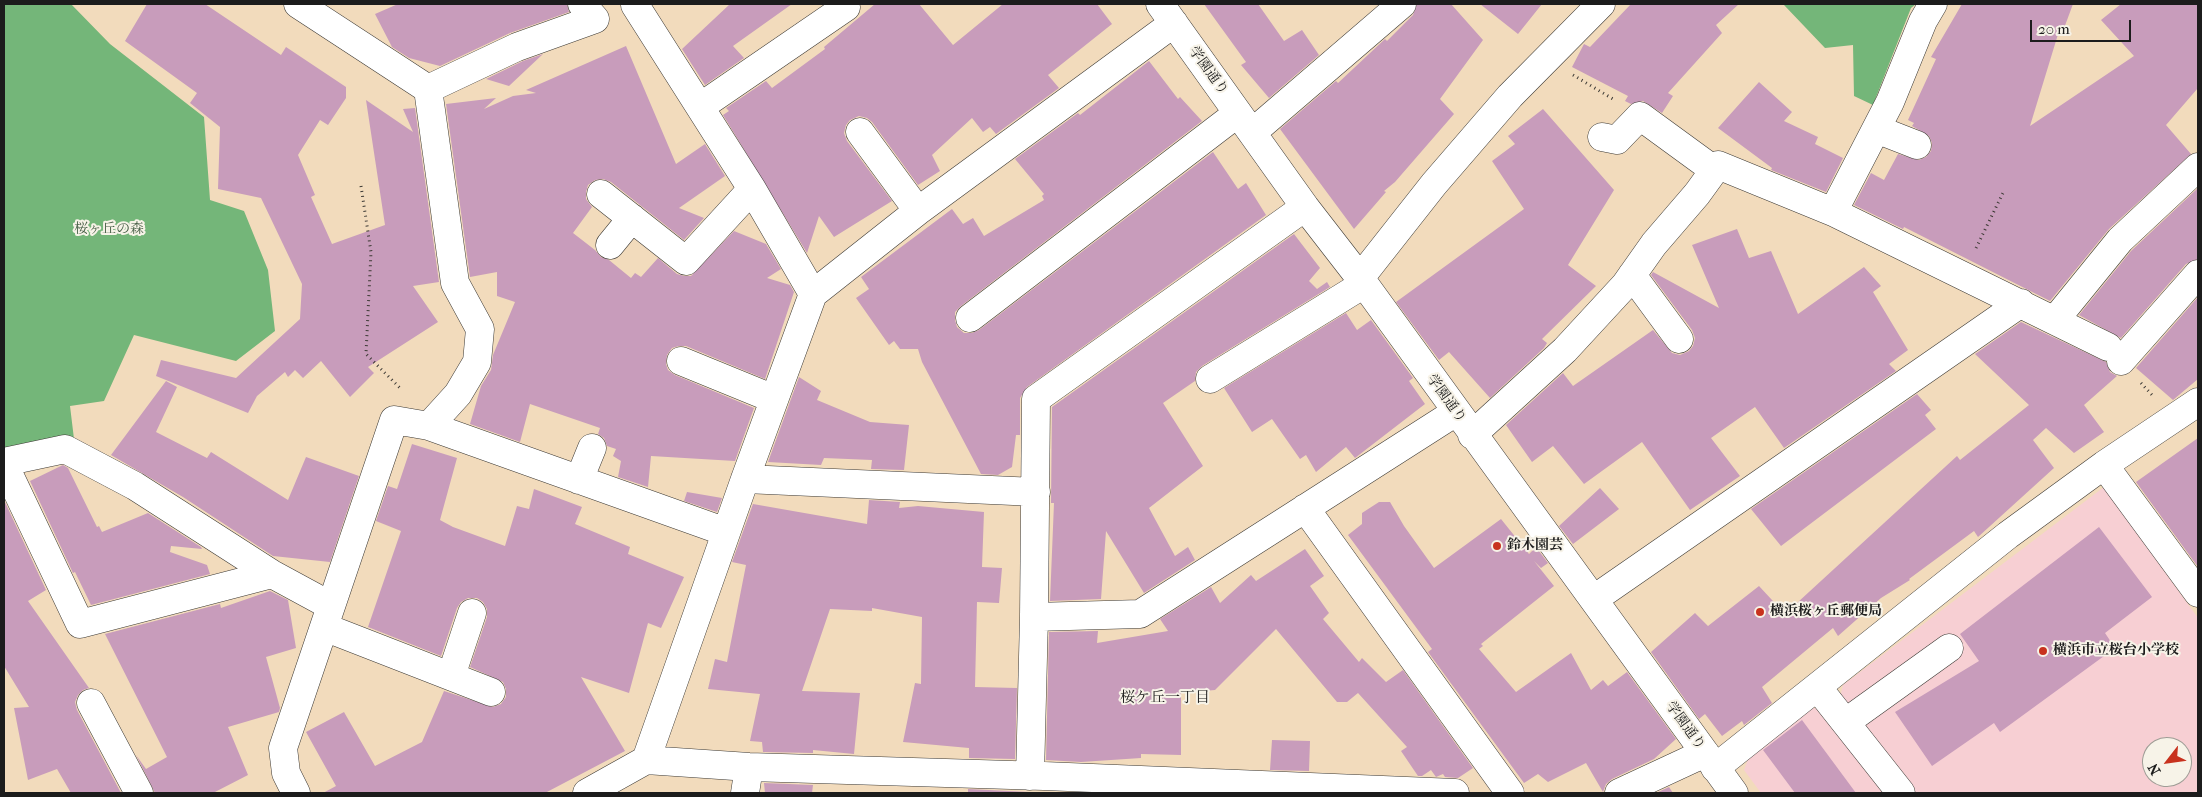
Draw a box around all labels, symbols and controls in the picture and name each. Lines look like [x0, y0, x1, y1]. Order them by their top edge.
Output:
scale bar [2032, 10, 2133, 42]
text: 20 m [2038, 20, 2070, 38]
street label: 学園通り [1185, 43, 1231, 99]
park label: 桜ヶ丘の森 [74, 222, 144, 238]
street label: 学園通り [1423, 371, 1469, 427]
place label: 鈴木園芸 [1507, 538, 1563, 554]
marker: 鈴木園芸 [1491, 540, 1503, 552]
place label: 横浜桜ヶ丘郵便局 [1770, 604, 1882, 620]
marker: 横浜桜ヶ丘郵便局 [1754, 606, 1766, 618]
place label: 横浜市立桜台小学校 [2053, 643, 2179, 659]
marker: 横浜市立桜台小学校 [2037, 645, 2049, 657]
district label: 桜ケ丘一丁目 [1120, 689, 1210, 707]
street label: 学園通り [1662, 698, 1708, 754]
north arrow [2142, 737, 2192, 787]
text: N [2144, 760, 2164, 778]

